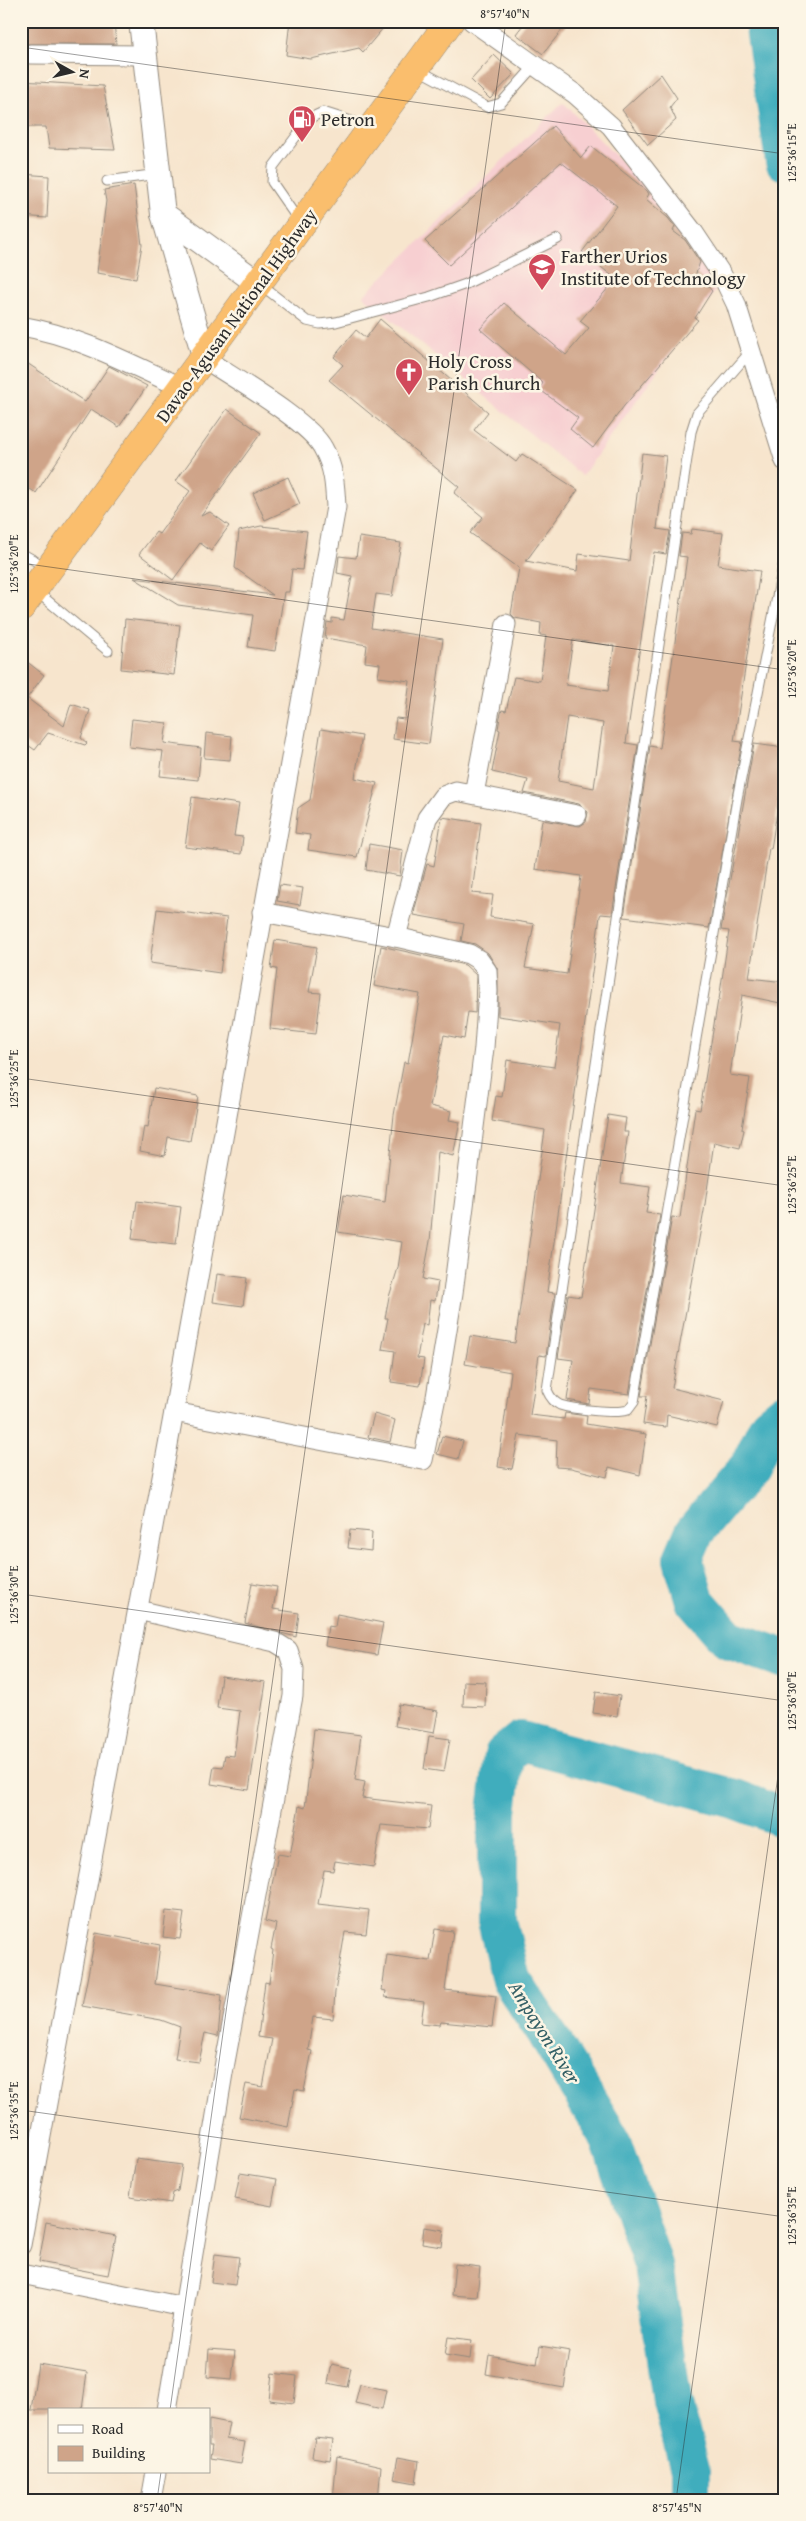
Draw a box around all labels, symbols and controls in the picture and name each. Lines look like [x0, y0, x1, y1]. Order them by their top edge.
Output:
text: 8°57'40"N [480, 5, 530, 22]
north arrow [48, 48, 98, 98]
text: N [74, 68, 95, 80]
fuel station icon: Petron [287, 104, 317, 143]
place label: Petron [321, 105, 375, 133]
text: 125°36'15"E [783, 123, 800, 183]
street label: Davao-Agusan National Highway [149, 202, 324, 428]
place label: Farther Urios Institute of Technology [561, 242, 746, 292]
school or university icon: Farther Urios Institute of Technology [527, 252, 557, 291]
place label: Holy Cross Parish Church [428, 347, 541, 397]
church icon: Holy Cross Parish Church [394, 357, 424, 396]
text: 125°36'20"E [5, 534, 22, 594]
text: 125°36'20"E [783, 639, 800, 699]
text: 125°36'25"E [5, 1049, 22, 1109]
text: 125°36'25"E [783, 1155, 800, 1215]
text: 125°36'30"E [5, 1565, 22, 1625]
text: 125°36'30"E [783, 1671, 800, 1731]
water label: Ampayon River [501, 1974, 589, 2090]
text: 125°36'35"E [5, 2081, 22, 2141]
text: 125°36'35"E [783, 2186, 800, 2246]
legend [48, 2408, 210, 2474]
text: Road [92, 2418, 123, 2439]
text: Building [92, 2442, 146, 2463]
text: 8°57'40"N [133, 2499, 183, 2516]
text: 8°57'45"N [652, 2499, 702, 2516]

